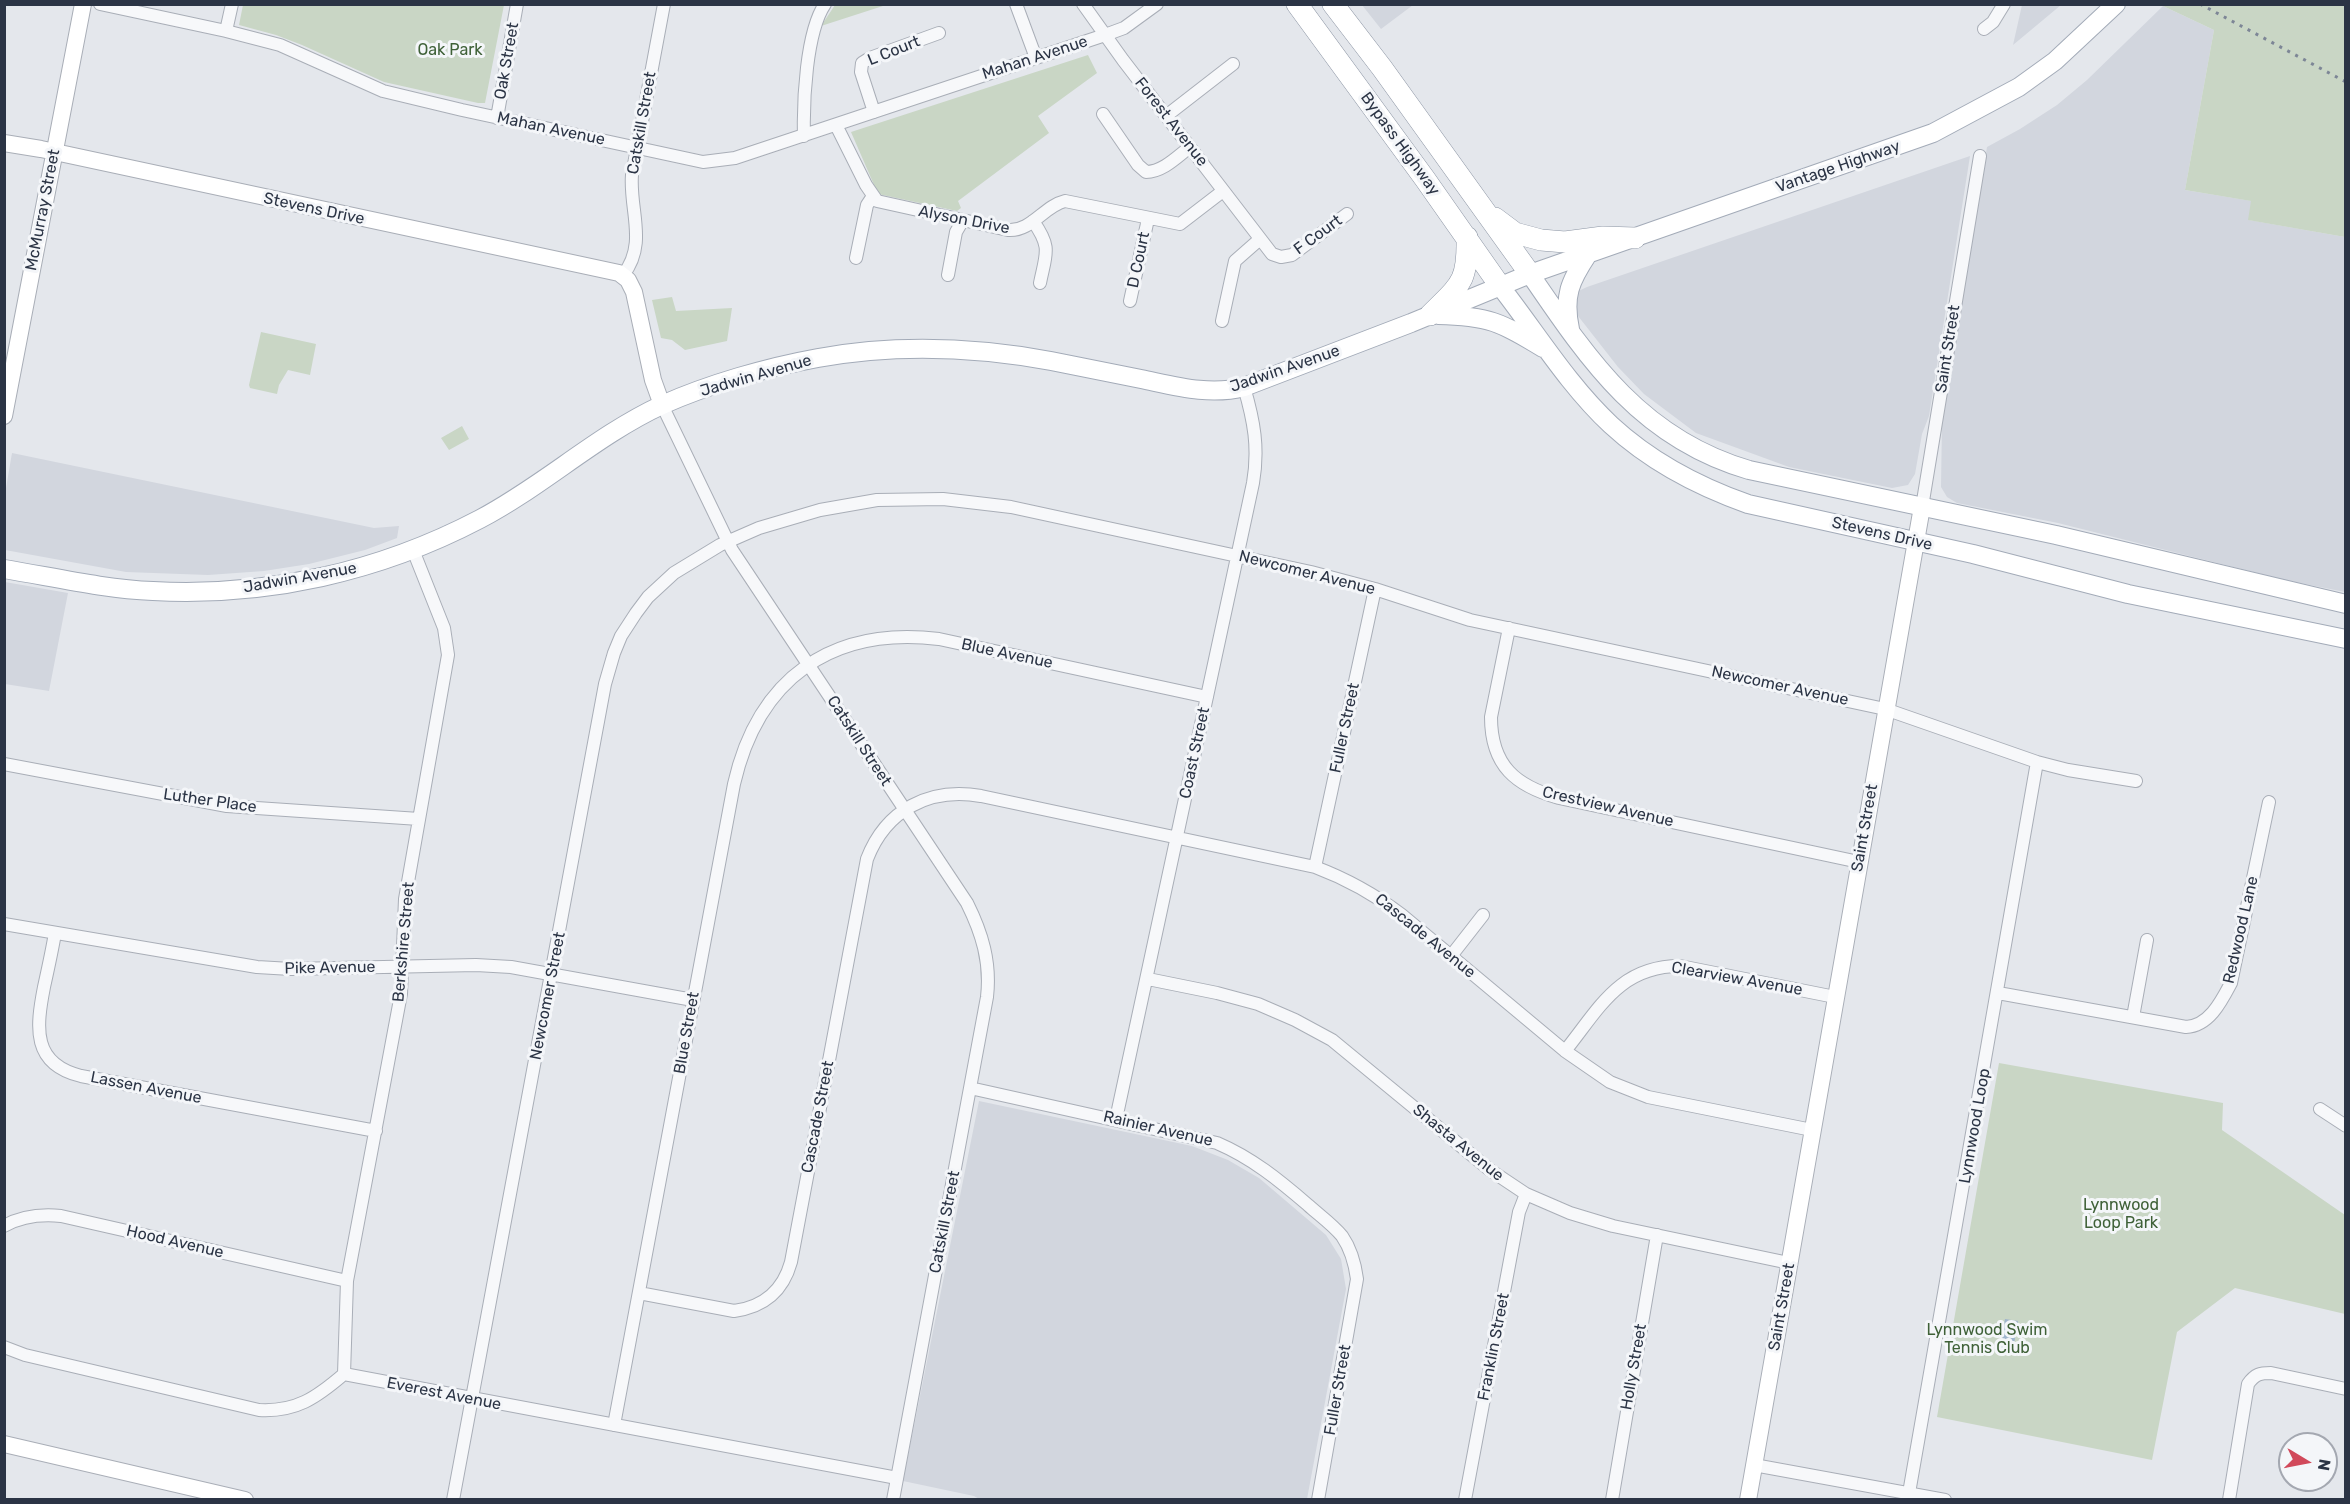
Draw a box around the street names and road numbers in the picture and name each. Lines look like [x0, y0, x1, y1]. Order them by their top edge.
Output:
street label: Oak Street [491, 21, 523, 101]
street label: L Court [865, 32, 923, 70]
street label: Mahan Avenue [980, 32, 1090, 84]
street label: Catskill Street [624, 70, 660, 176]
street label: Forest Avenue [1130, 74, 1212, 170]
street label: Bypass Highway [1356, 89, 1444, 199]
street label: Mahan Avenue [495, 108, 607, 150]
street label: Vantage Highway [1773, 137, 1903, 197]
street label: McMurray Street [22, 148, 64, 272]
street label: Stevens Drive [262, 189, 366, 229]
street label: Alyson Drive [917, 202, 1011, 238]
street label: F Court [1290, 211, 1346, 259]
street label: D Court [1124, 230, 1154, 290]
street label: Saint Street [1932, 304, 1964, 394]
street label: Jadwin Avenue [1228, 341, 1342, 397]
street label: Jadwin Avenue [698, 351, 814, 401]
street label: Stevens Drive [1830, 513, 1934, 555]
street label: Newcomer Avenue [1237, 547, 1377, 599]
street label: Jadwin Avenue [242, 559, 358, 597]
street label: Blue Avenue [959, 635, 1055, 673]
street label: Newcomer Avenue [1710, 662, 1850, 710]
street label: Fuller Street [1326, 681, 1364, 775]
street label: Catskill Street [823, 692, 895, 790]
street label: Coast Street [1176, 705, 1214, 801]
street label: Crestview Avenue [1540, 783, 1676, 831]
street label: Saint Street [1848, 783, 1882, 873]
street label: Luther Place [162, 785, 258, 817]
street label: Redwood Lane [2219, 874, 2263, 986]
street label: Berkshire Street [389, 881, 419, 1003]
street label: Cascade Avenue [1371, 890, 1479, 982]
street label: Newcomer Street [526, 930, 570, 1062]
street label: Pike Avenue [284, 958, 376, 978]
street label: Clearview Avenue [1670, 958, 1804, 1000]
street label: Blue Street [670, 990, 704, 1076]
street label: Cascade Street [798, 1059, 838, 1175]
street label: Lynnwood Loop [1955, 1067, 1995, 1185]
street label: Lassen Avenue [89, 1068, 203, 1108]
street label: Shasta Avenue [1409, 1100, 1507, 1186]
street label: Rainier Avenue [1101, 1107, 1215, 1151]
street label: Catskill Street [926, 1169, 964, 1275]
street label: Hood Avenue [124, 1221, 226, 1263]
street label: Saint Street [1765, 1262, 1799, 1352]
street label: Franklin Street [1474, 1291, 1514, 1403]
street label: Holly Street [1617, 1322, 1651, 1412]
street label: Fuller Street [1321, 1343, 1355, 1437]
street label: Everest Avenue [385, 1373, 503, 1415]

